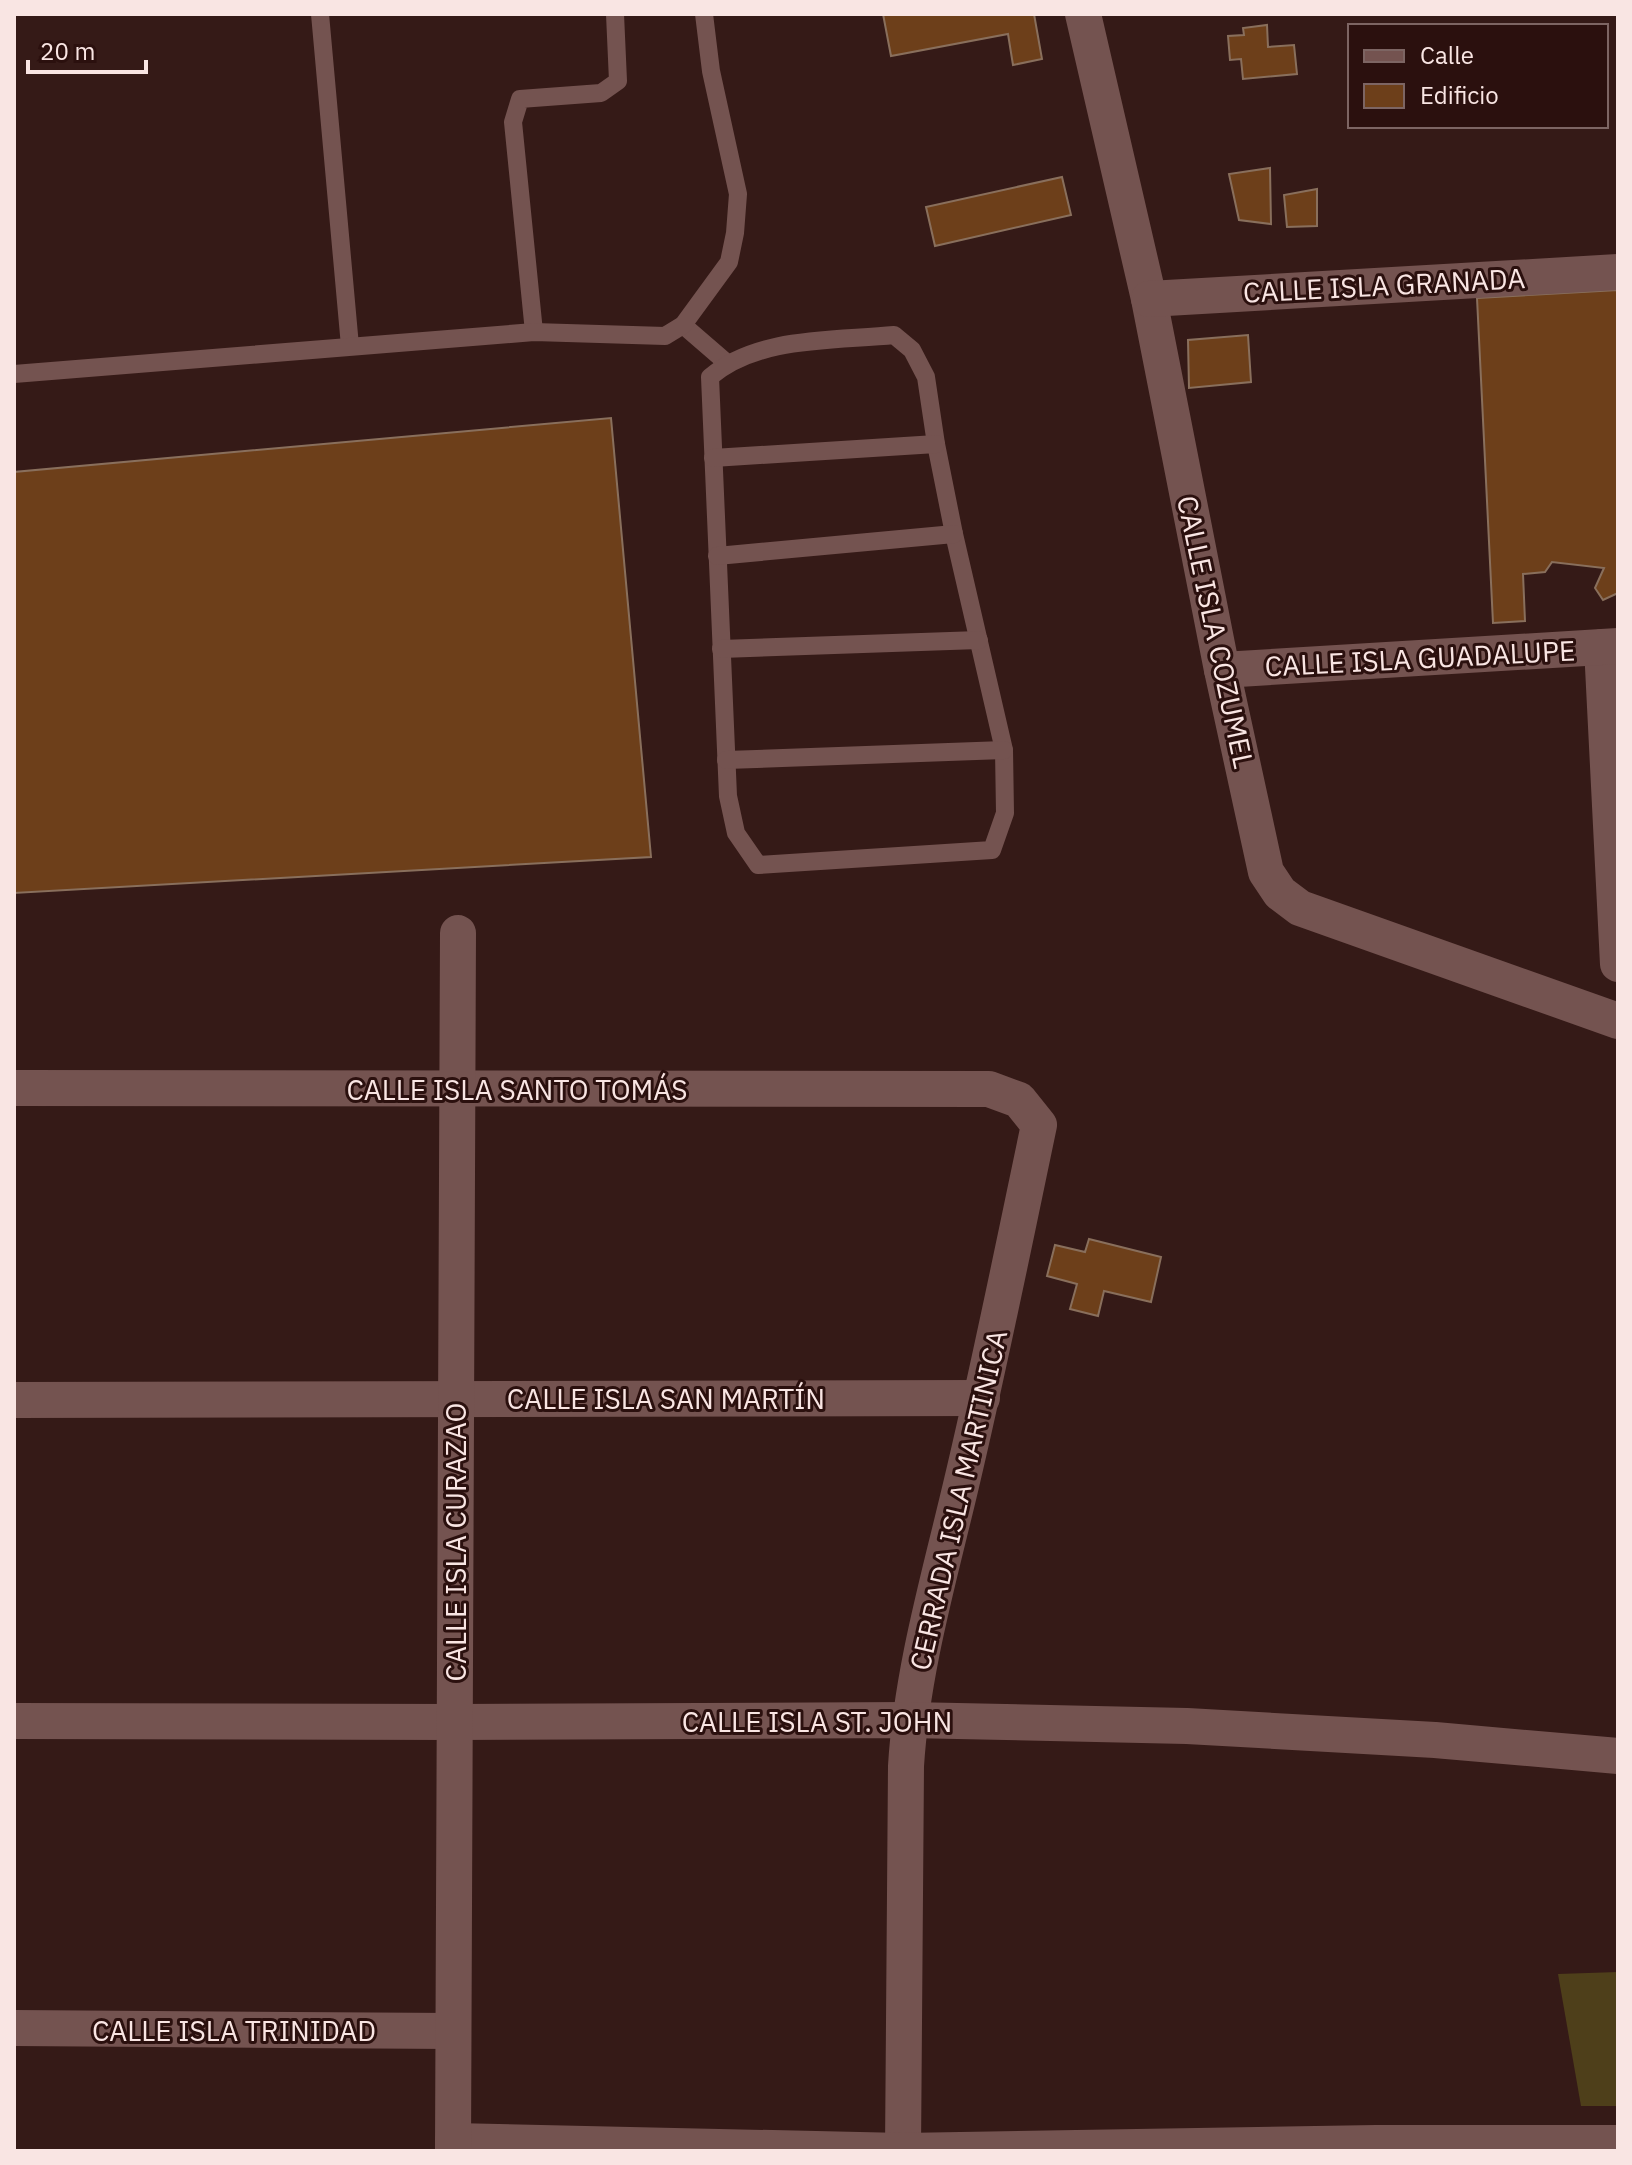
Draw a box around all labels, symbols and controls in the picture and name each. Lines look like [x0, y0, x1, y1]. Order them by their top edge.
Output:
scale bar [28, 24, 146, 74]
legend [1348, 24, 1608, 128]
text: 20 m [40, 35, 95, 67]
text: Calle [1420, 39, 1474, 71]
text: Edificio [1420, 79, 1499, 111]
street label: CALLE ISLA GRANADA [1242, 259, 1526, 311]
street label: CALLE ISLA COZUMEL [1169, 492, 1263, 772]
street label: CALLE ISLA GUADALUPE [1264, 631, 1576, 685]
street label: CALLE ISLA SANTO TOMÁS [346, 1071, 688, 1108]
street label: CERRADA ISLA MARTINICA [901, 1326, 1015, 1674]
street label: CALLE ISLA SAN MARTÍN [507, 1380, 825, 1417]
street label: CALLE ISLA CURAZAO [437, 1403, 474, 1681]
street label: CALLE ISLA ST. JOHN [682, 1703, 952, 1740]
street label: CALLE ISLA TRINIDAD [92, 2012, 376, 2049]

